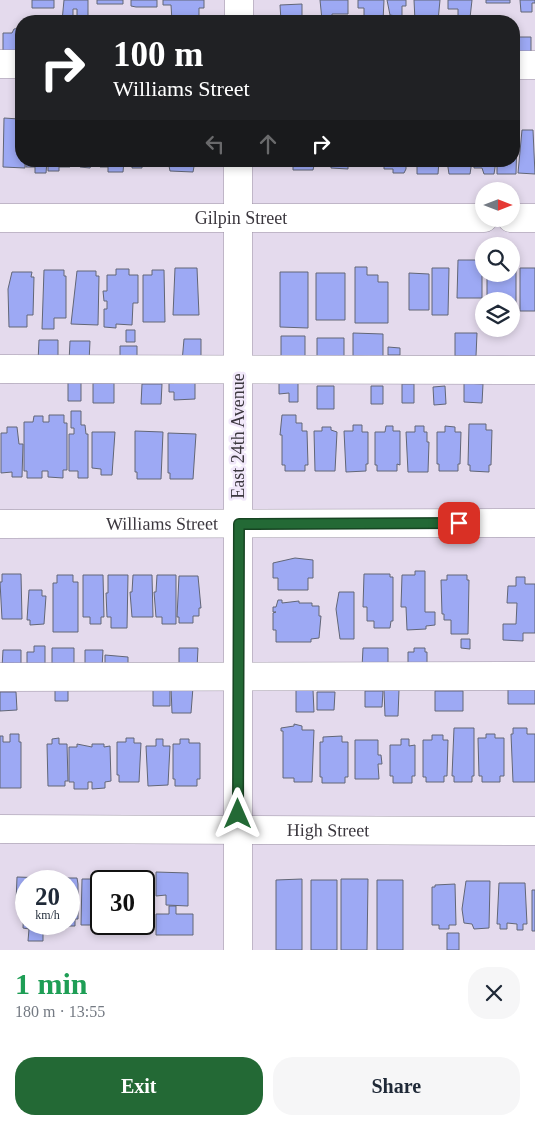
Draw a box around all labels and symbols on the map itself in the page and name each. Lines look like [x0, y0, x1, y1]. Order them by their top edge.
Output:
north arrow [475, 182, 520, 228]
street label: Gilpin Street [195, 208, 287, 228]
street label: East 24th Avenue [228, 373, 248, 499]
pin [438, 502, 480, 544]
street label: Williams Street [106, 514, 218, 534]
position arrow [211, 787, 263, 839]
street label: High Street [287, 820, 369, 840]
speed limit sign: 30 [90, 870, 155, 935]

